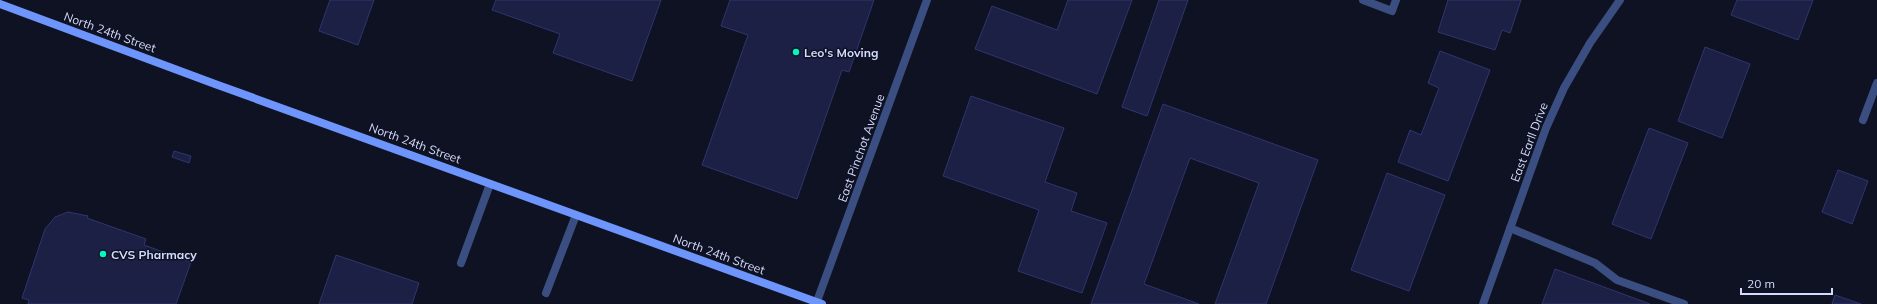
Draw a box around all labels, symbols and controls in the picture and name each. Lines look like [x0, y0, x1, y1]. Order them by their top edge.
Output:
street label: North 24th Street [62, 8, 158, 56]
place label: Leo's Moving [804, 45, 878, 60]
marker: Leo's Moving [791, 47, 801, 57]
street label: East Pinchot Avenue [834, 92, 888, 204]
street label: East Earll Drive [1507, 100, 1551, 184]
street label: North 24th Street [367, 119, 463, 167]
street label: North 24th Street [671, 230, 767, 278]
place label: CVS Pharmacy [111, 247, 197, 262]
marker: CVS Pharmacy [98, 249, 108, 259]
scale bar [1741, 270, 1832, 296]
text: 20 m [1747, 276, 1775, 291]

